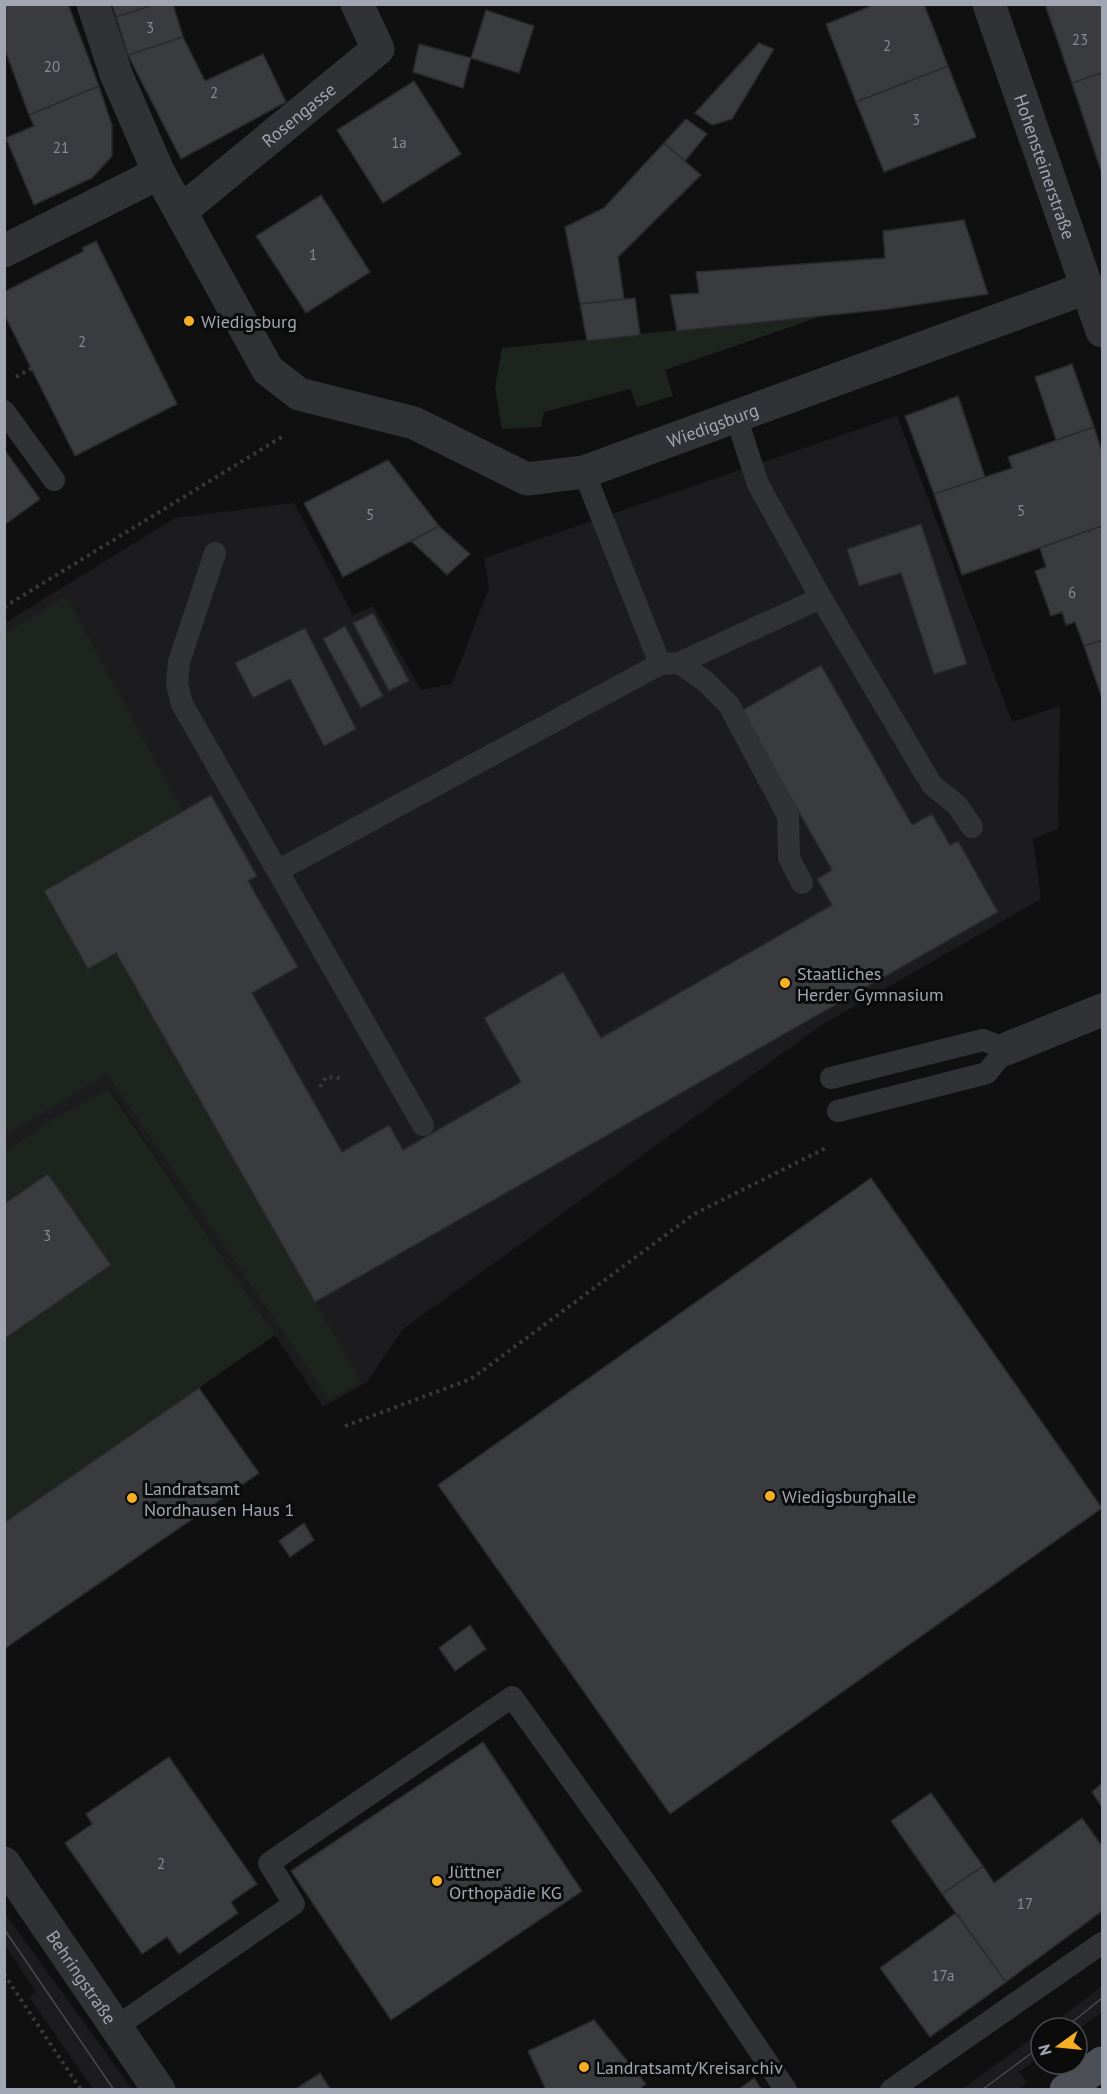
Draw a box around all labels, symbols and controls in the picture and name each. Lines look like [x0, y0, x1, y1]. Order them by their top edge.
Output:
house number: 3 [146, 18, 154, 37]
house number: 23 [1072, 30, 1088, 49]
house number: 2 [883, 36, 891, 55]
house number: 20 [44, 57, 60, 76]
street label: Rosengasse [257, 77, 340, 152]
house number: 2 [210, 83, 218, 102]
street label: Hohensteinerstraße [1010, 91, 1081, 242]
house number: 3 [912, 110, 920, 129]
house number: 1a [391, 133, 407, 152]
house number: 21 [53, 138, 69, 157]
house number: 1 [309, 245, 317, 264]
place label: Wiedigsburg [201, 310, 297, 333]
marker: Wiedigsburg [182, 314, 196, 328]
house number: 2 [78, 332, 86, 351]
street label: Wiedigsburg [664, 398, 762, 452]
house number: 5 [1017, 501, 1025, 520]
house number: 5 [366, 505, 374, 524]
house number: 6 [1068, 583, 1076, 602]
place label: Staatliches Herder Gymnasium [797, 962, 944, 1006]
marker: Staatliches Herder Gymnasium [778, 976, 792, 990]
house number: 3 [43, 1226, 51, 1245]
place label: Landratsamt Nordhausen Haus 1 [144, 1477, 294, 1521]
place label: Wiedigsburghalle [782, 1485, 916, 1508]
marker: Wiedigsburghalle [763, 1489, 777, 1503]
marker: Landratsamt Nordhausen Haus 1 [125, 1491, 139, 1505]
house number: 2 [157, 1854, 165, 1873]
place label: Jüttner Orthopädie KG [448, 1860, 562, 1904]
marker: Jüttner Orthopädie KG [430, 1874, 444, 1888]
house number: 17 [1017, 1894, 1033, 1913]
street label: Behringstraße [42, 1926, 122, 2028]
house number: 17a [931, 1966, 955, 1985]
north arrow [1029, 2016, 1089, 2076]
text: N [1033, 2042, 1056, 2058]
place label: Landratsamt/Kreisarchiv [596, 2056, 783, 2079]
marker: Landratsamt/Kreisarchiv [577, 2060, 591, 2074]

